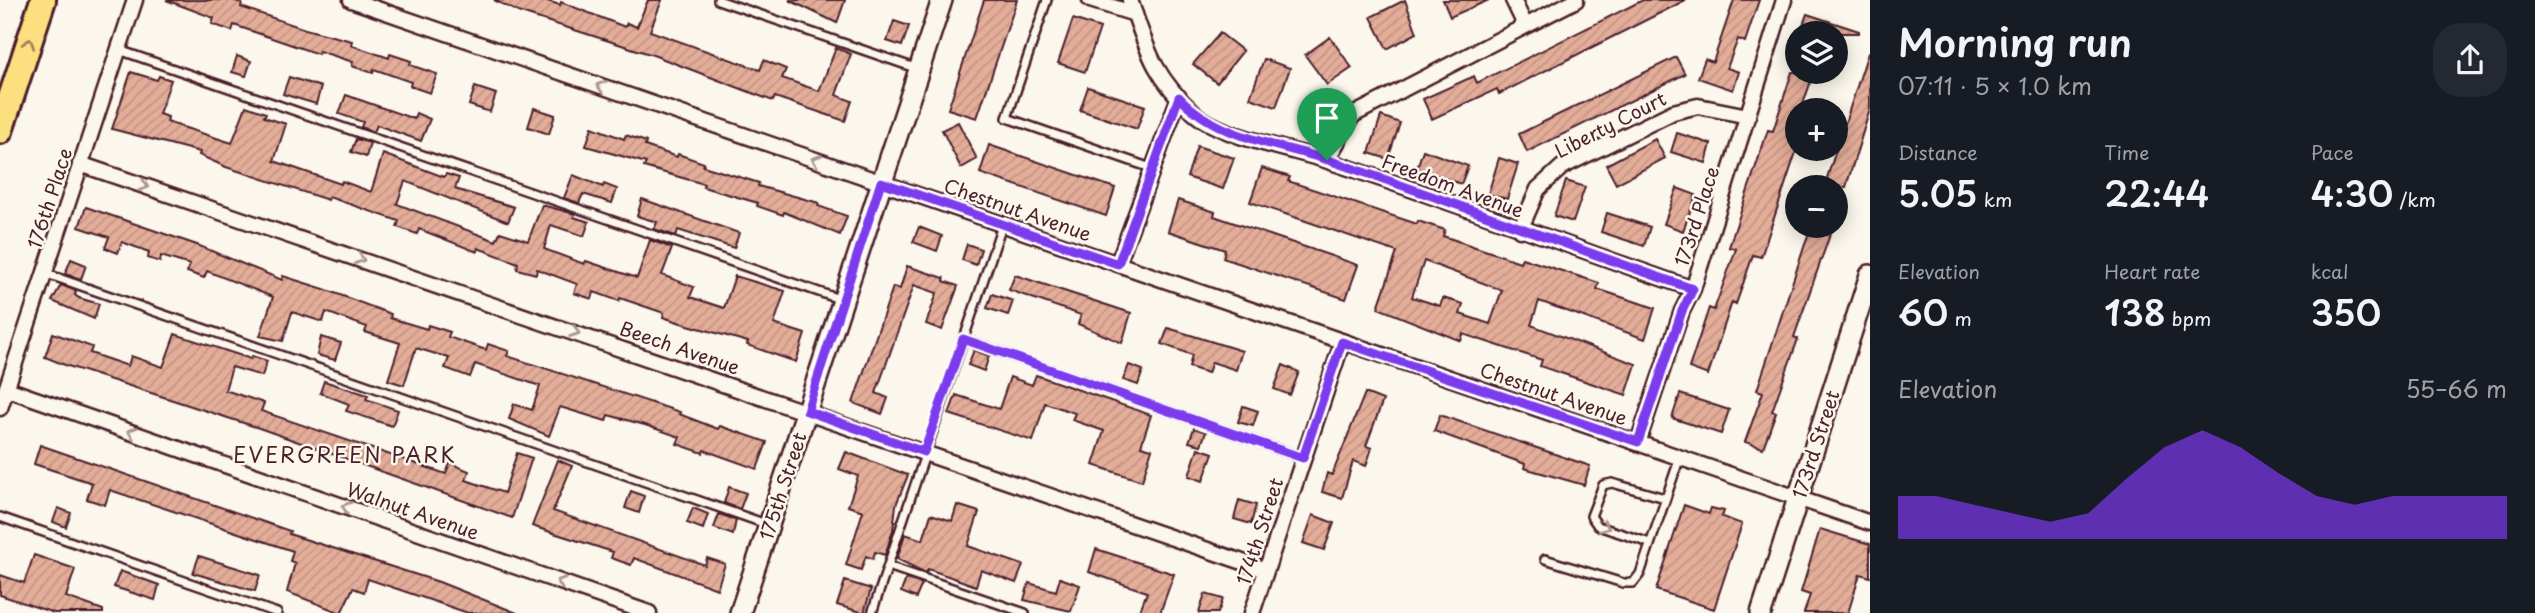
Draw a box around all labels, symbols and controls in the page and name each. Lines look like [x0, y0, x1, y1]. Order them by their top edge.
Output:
text: Morning run [1898, 13, 2132, 70]
map controls [1785, 21, 1848, 238]
button: layers [1785, 21, 1848, 84]
button: share [2433, 23, 2507, 97]
one-way arrow [21, 37, 35, 49]
text: 07:11 · 5 × 1.0 km [1898, 68, 2092, 103]
one-way arrow [596, 80, 608, 94]
street label: Liberty Court [1549, 84, 1671, 164]
pin [1297, 88, 1357, 160]
button: + [1785, 98, 1848, 161]
icon: arrive [1308, 99, 1346, 137]
text: Distance [1898, 138, 1978, 166]
text: Time [2104, 138, 2149, 166]
text: Pace [2311, 138, 2354, 166]
street label: 176th Place [20, 144, 78, 252]
street label: Freedom Avenue [1378, 146, 1528, 224]
one-way arrow [811, 154, 823, 168]
street label: 173rd Place [1667, 162, 1725, 270]
text: 5.05 [1898, 166, 1978, 219]
text: 22:44 [2104, 166, 2209, 219]
text: 4:30 [2311, 166, 2393, 219]
street label: Chestnut Avenue [941, 171, 1095, 247]
button: − [1785, 175, 1848, 238]
one-way arrow [138, 178, 150, 192]
text: km [1978, 185, 2012, 213]
text: /km [2393, 185, 2436, 213]
one-way arrow [353, 251, 365, 265]
text: Elevation [1898, 257, 1980, 285]
text: Heart rate [2104, 257, 2200, 285]
text: kcal [2311, 257, 2349, 285]
text: 60 [1898, 285, 1948, 338]
text: 138 [2104, 285, 2166, 338]
text: 350 [2311, 285, 2381, 338]
text: m [1948, 304, 1972, 332]
text: bpm [2166, 304, 2211, 332]
street label: Beech Avenue [616, 313, 744, 381]
one-way arrow [569, 324, 581, 338]
street label: Chestnut Avenue [1477, 355, 1631, 431]
text: Elevation [1898, 371, 1997, 406]
text: 55–66 m [2406, 371, 2507, 406]
street label: 173rd Street [1784, 386, 1846, 502]
one-way arrow [126, 426, 138, 440]
street label: 175th Street [751, 428, 813, 544]
district label: EVERGREEN PARK [233, 438, 457, 470]
street label: Walnut Avenue [343, 474, 483, 546]
street label: 174th Street [1229, 474, 1290, 588]
one-way arrow [341, 501, 353, 515]
one-way arrow [1598, 519, 1610, 533]
one-way arrow [556, 576, 568, 590]

